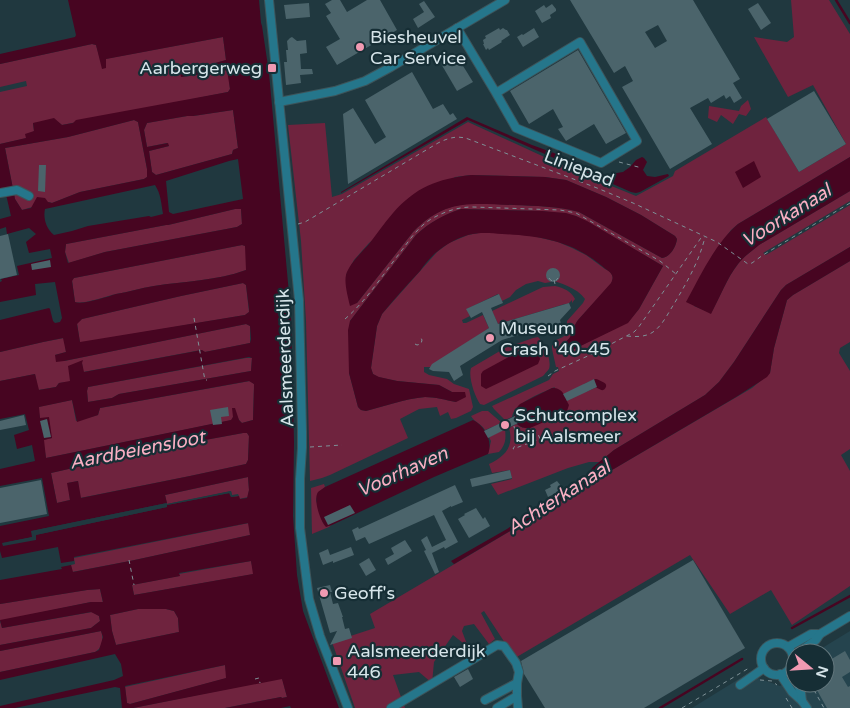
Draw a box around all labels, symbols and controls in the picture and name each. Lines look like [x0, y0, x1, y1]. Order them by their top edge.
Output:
place label: Biesheuvel Car Service [370, 26, 466, 69]
marker: Biesheuvel Car Service [354, 41, 366, 53]
place label: Aarbergerweg [139, 57, 262, 79]
marker: Aarbergerweg [266, 62, 278, 74]
street label: Liniepad [541, 145, 617, 191]
water label: Voorkanaal [738, 179, 837, 252]
street label: Aalsmeerderdijk [272, 288, 298, 428]
place label: Museum Crash '40-45 [500, 317, 610, 360]
marker: Museum Crash '40-45 [484, 332, 496, 344]
place label: Schutcomplex bij Aalsmeer [515, 404, 637, 447]
marker: Schutcomplex bij Aalsmeer [499, 419, 511, 431]
water label: Aardbeiensloot [67, 426, 210, 474]
water label: Voorhaven [354, 442, 452, 502]
water label: Achterkanaal [503, 455, 616, 539]
place label: Geoff's [334, 582, 395, 604]
marker: Geoff's [318, 587, 330, 599]
place label: Aalsmeerderdijk 446 [347, 640, 486, 683]
north arrow [785, 643, 835, 693]
marker: Aalsmeerderdijk 446 [331, 655, 343, 667]
text: N [812, 664, 832, 680]

